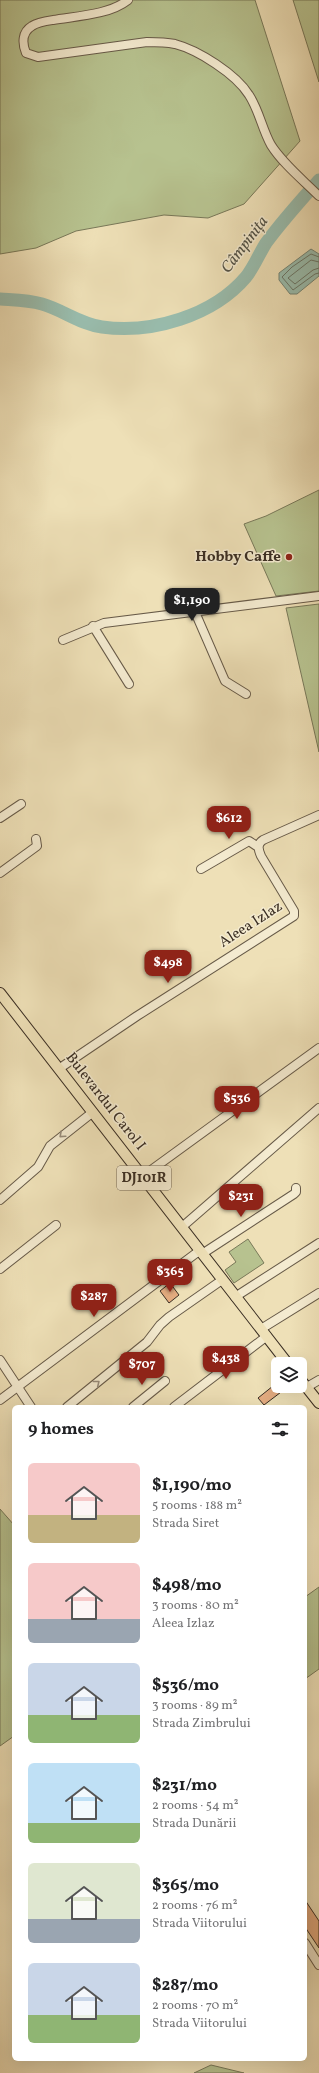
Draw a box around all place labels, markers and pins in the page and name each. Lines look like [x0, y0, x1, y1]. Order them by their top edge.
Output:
place label: Hobby Caffe [195, 547, 281, 568]
marker: Hobby Caffe [284, 552, 294, 562]
pin: $1,190 [159, 588, 225, 622]
pin: $612 [205, 806, 253, 840]
pin: $498 [144, 950, 192, 984]
pin: $536 [213, 1086, 261, 1120]
pin: $231 [217, 1184, 265, 1218]
pin: $365 [146, 1259, 194, 1293]
pin: $287 [70, 1284, 118, 1318]
pin: $438 [202, 1346, 250, 1380]
pin: $707 [118, 1352, 166, 1386]

